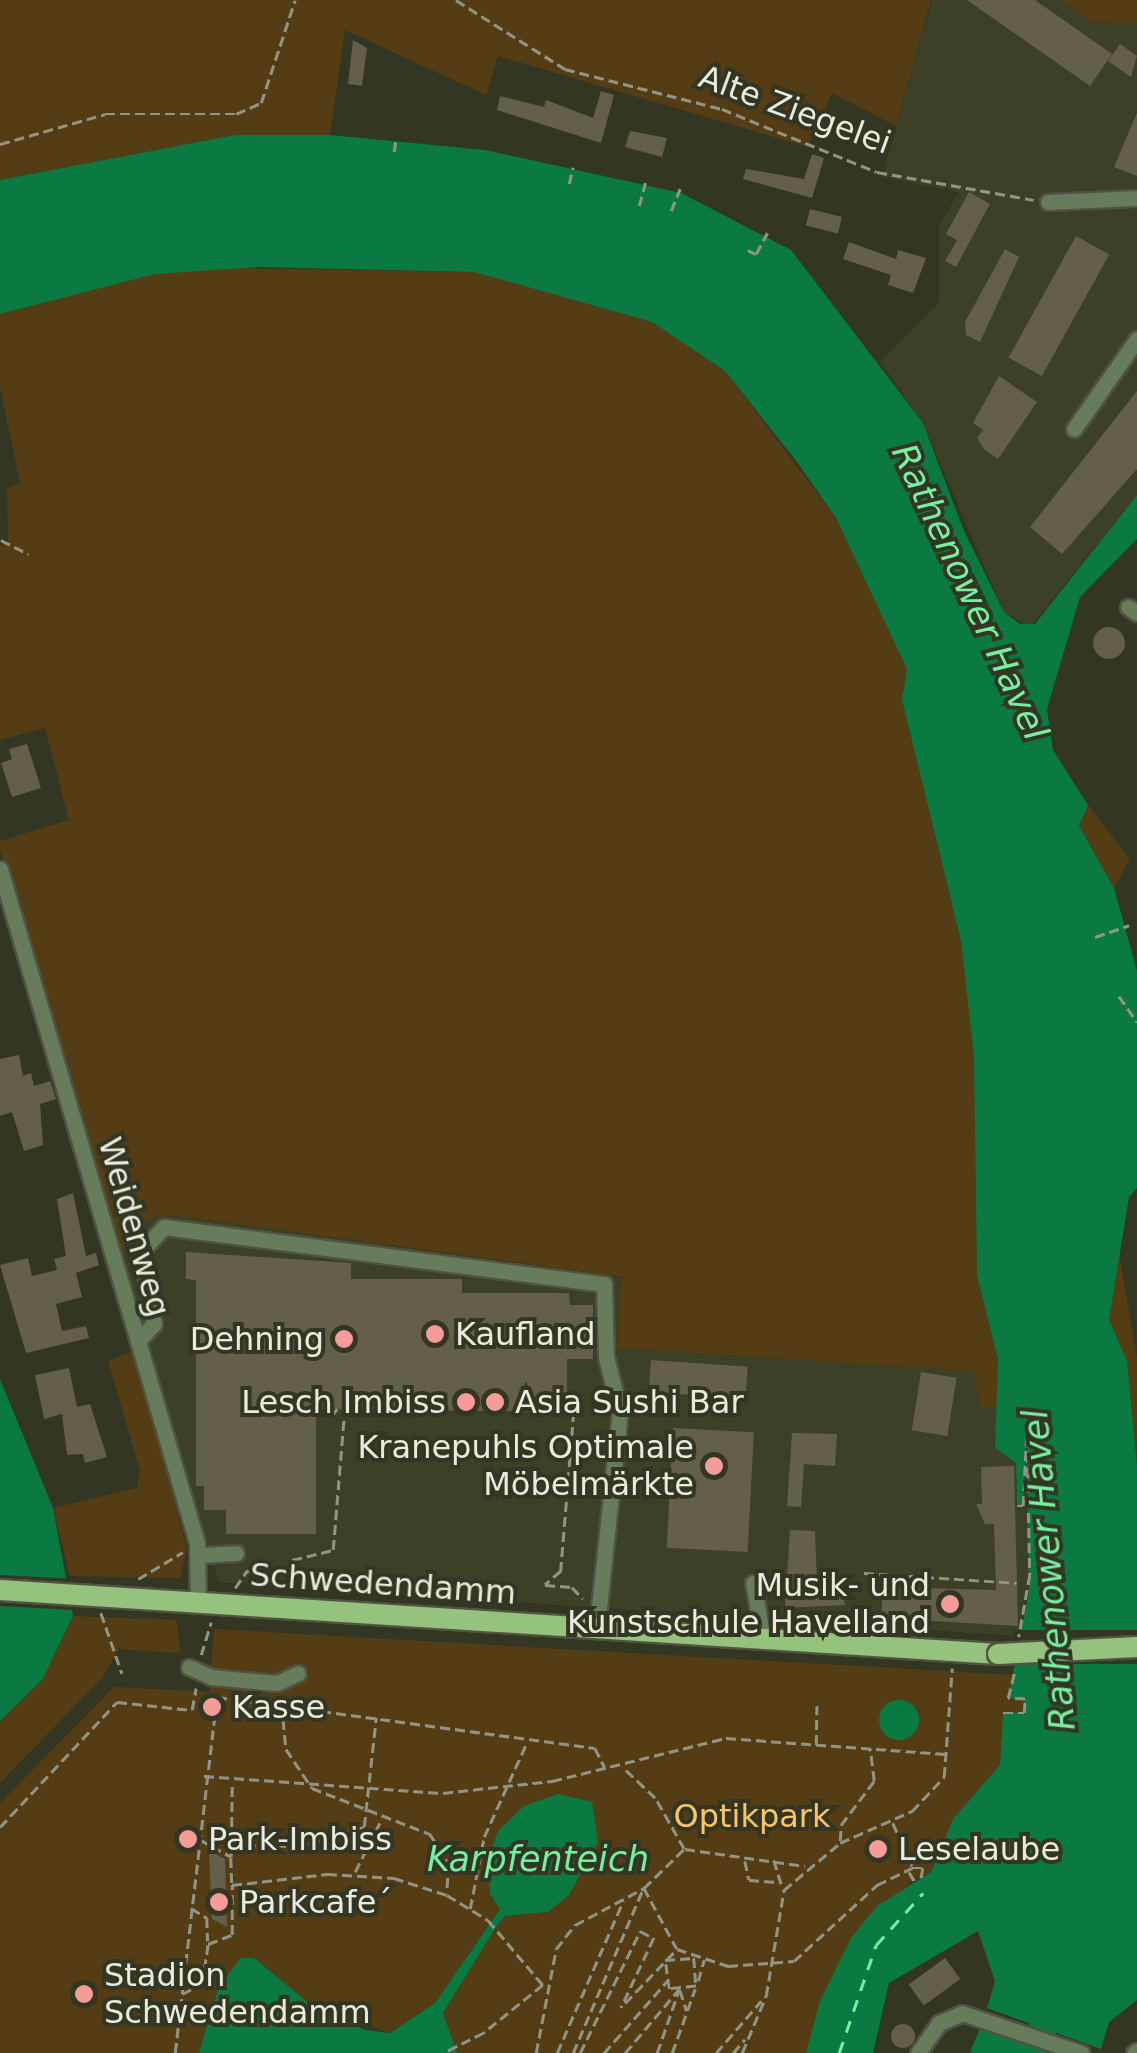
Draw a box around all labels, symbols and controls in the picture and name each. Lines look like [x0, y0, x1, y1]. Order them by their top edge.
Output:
street label: Alte Ziegelei [694, 58, 896, 162]
water label: Rathenower Havel [883, 437, 1057, 747]
street label: Weidenweg [90, 1133, 178, 1321]
place label: Kaufland [455, 1315, 596, 1353]
place label: Dehning [190, 1320, 324, 1358]
marker: Kaufland [424, 1323, 446, 1345]
marker: Dehning [333, 1328, 355, 1350]
place label: Lesch Imbiss [241, 1383, 446, 1421]
place label: Asia Sushi Bar [515, 1383, 744, 1421]
marker: Lesch Imbiss [455, 1391, 477, 1413]
marker: Asia Sushi Bar [484, 1391, 506, 1413]
water label: Rathenower Havel [1014, 1408, 1084, 1732]
place label: Kranepuhls Optimale Möbelmärkte [357, 1429, 694, 1504]
marker: Kranepuhls Optimale Möbelmärkte [703, 1455, 725, 1477]
street label: Schwedendamm [249, 1556, 517, 1612]
place label: Musik- und Kunstschule Havelland [567, 1567, 930, 1642]
marker: Musik- und Kunstschule Havelland [939, 1593, 961, 1615]
place label: Kasse [232, 1688, 325, 1726]
marker: Kasse [201, 1696, 223, 1718]
park label: Optikpark [673, 1797, 831, 1835]
place label: Park-Imbiss [208, 1820, 392, 1858]
marker: Park-Imbiss [177, 1828, 199, 1850]
place label: Leselaube [898, 1830, 1060, 1868]
water label: Karpfenteich [427, 1838, 649, 1880]
marker: Leselaube [867, 1838, 889, 1860]
place label: Parkcafe´ [239, 1883, 392, 1921]
marker: Parkcafe´ [208, 1891, 230, 1913]
place label: Stadion Schwedendamm [104, 1957, 371, 2032]
marker: Stadion Schwedendamm [73, 1983, 95, 2005]

